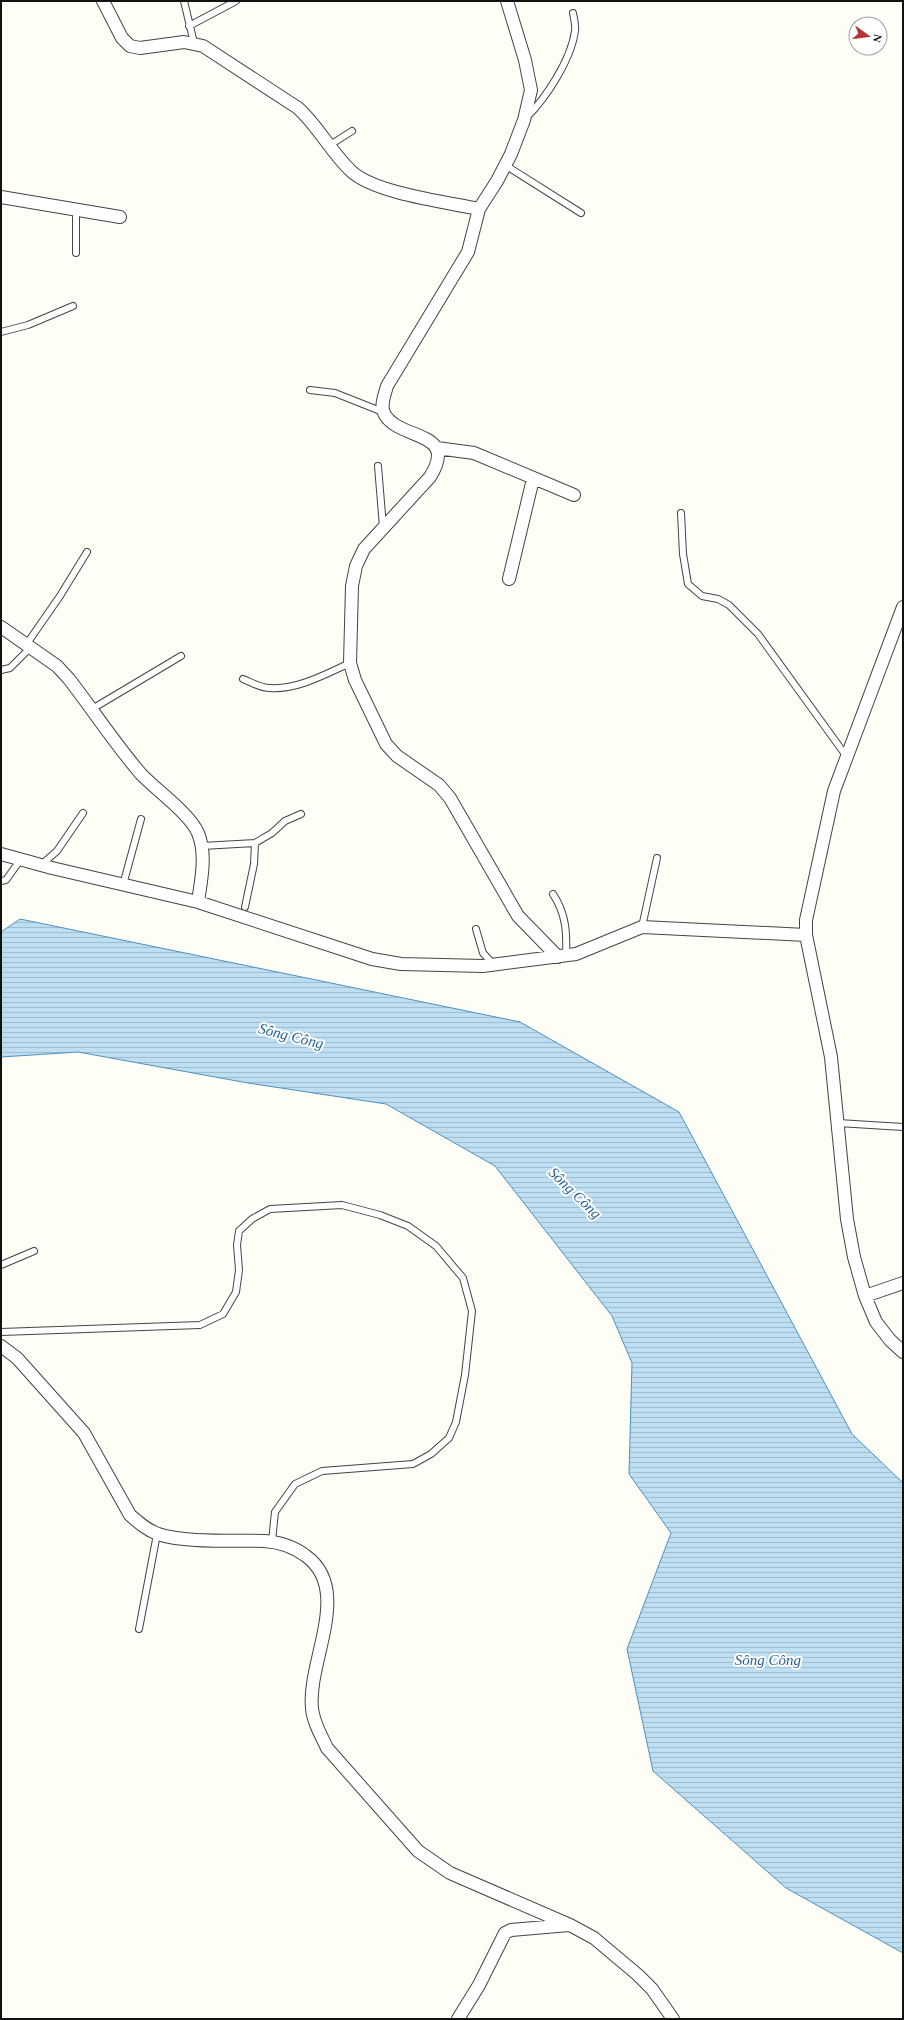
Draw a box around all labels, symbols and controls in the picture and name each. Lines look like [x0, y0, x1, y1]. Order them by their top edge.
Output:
north arrow [848, 16, 888, 56]
text: N [871, 33, 884, 44]
water label: Sông Công [257, 1020, 326, 1052]
water label: Sông Công [546, 1164, 605, 1222]
water label: Sông Công [735, 1652, 802, 1668]

